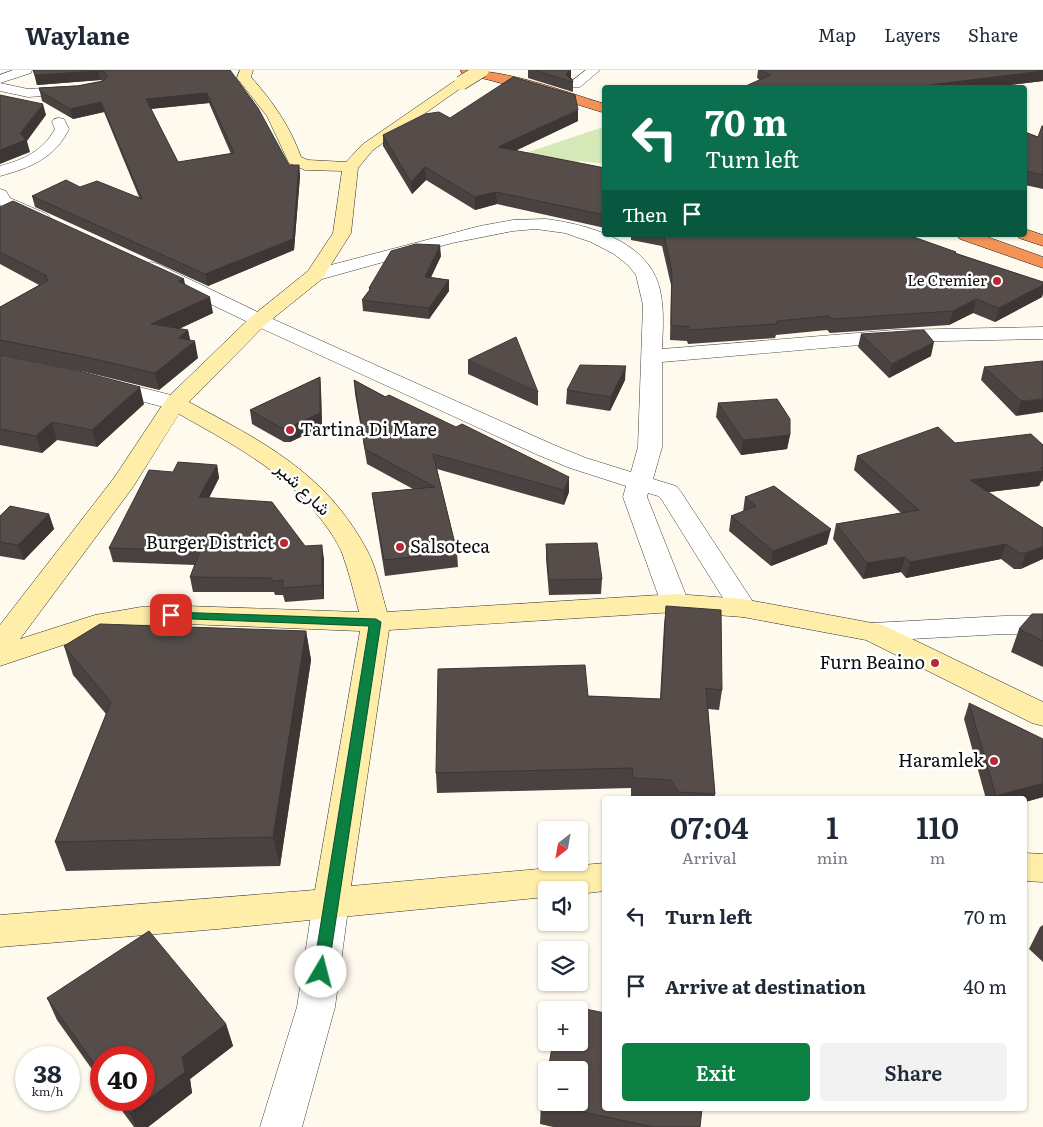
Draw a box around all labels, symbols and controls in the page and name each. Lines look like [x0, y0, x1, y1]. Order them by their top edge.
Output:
text: Waylane [25, 17, 130, 52]
text: Map [818, 21, 856, 48]
text: Layers [884, 21, 940, 48]
text: Share [968, 21, 1018, 48]
text: 70 m [705, 95, 787, 147]
icon: left [622, 105, 687, 170]
text: Turn left [705, 142, 799, 175]
text: Then [622, 200, 668, 228]
icon: arrive [678, 200, 706, 228]
place label: Le Cremier [907, 268, 987, 291]
marker: Le Cremier [991, 275, 1003, 287]
place label: Tartina Di Mare [300, 415, 437, 442]
marker: Tartina Di Mare [284, 424, 296, 436]
street label: شارع شير [269, 454, 338, 521]
place label: Burger District [146, 528, 275, 555]
place label: Salsoteca [410, 532, 490, 559]
marker: Burger District [278, 537, 290, 549]
marker: Salsoteca [394, 541, 406, 553]
pin [150, 594, 192, 636]
icon: arrive [157, 601, 185, 629]
place label: Furn Beaino [820, 648, 925, 675]
marker: Furn Beaino [929, 657, 941, 669]
place label: Haramlek [898, 746, 985, 773]
marker: Haramlek [988, 755, 1000, 767]
text: 07:04 [670, 804, 749, 848]
text: 1 [826, 804, 839, 848]
text: 110 [916, 804, 959, 848]
north arrow [538, 821, 588, 871]
map controls [538, 821, 588, 1111]
text: Arrival [682, 845, 737, 869]
text: min [817, 845, 848, 869]
text: m [930, 845, 945, 869]
button: sound [538, 881, 588, 931]
icon: left [622, 902, 650, 930]
text: Turn left [665, 902, 752, 930]
text: 70 m [964, 902, 1007, 930]
button: layers [538, 941, 588, 991]
position arrow [294, 945, 346, 997]
icon: arrive [622, 972, 650, 1000]
text: Arrive at destination [665, 972, 866, 1000]
text: 40 m [963, 972, 1007, 1000]
button: + [538, 1001, 588, 1051]
button: Exit [622, 1043, 810, 1101]
button: Share [820, 1043, 1007, 1101]
speed limit sign: 40 [90, 1046, 155, 1111]
text: 38 [33, 1054, 62, 1091]
button: − [538, 1061, 588, 1111]
text: km/h [32, 1082, 63, 1100]

